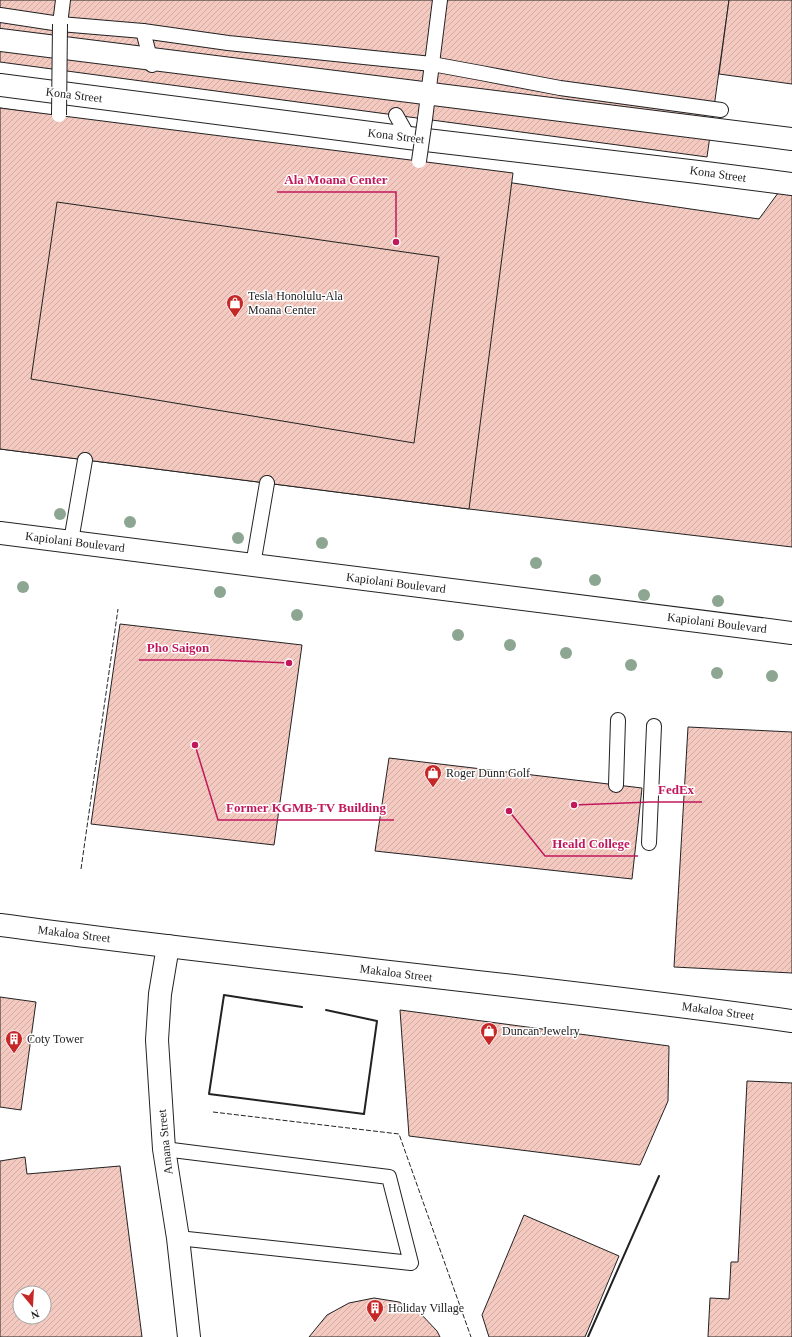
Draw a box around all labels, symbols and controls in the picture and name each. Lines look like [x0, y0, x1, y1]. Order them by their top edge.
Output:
street label: Kona Street [45, 85, 104, 106]
street label: Kona Street [367, 126, 426, 147]
street label: Kona Street [689, 163, 748, 185]
callout: Ala Moana Center [277, 167, 396, 192]
text: Ala Moana Center [284, 172, 388, 187]
place label: Tesla Honolulu-Ala Moana Center [248, 289, 343, 317]
shop icon: Tesla Honolulu-Ala Moana Center [225, 293, 245, 318]
street label: Kapiolani Boulevard [24, 529, 126, 555]
street label: Kapiolani Boulevard [345, 570, 447, 596]
street label: Kapiolani Boulevard [666, 610, 768, 636]
callout: Pho Saigon [139, 635, 217, 660]
text: Pho Saigon [147, 640, 210, 655]
shop icon: Roger Dunn Golf [423, 763, 443, 788]
place label: Roger Dunn Golf [446, 766, 530, 780]
callout: FedEx [650, 777, 702, 802]
text: FedEx [658, 782, 695, 797]
callout: Former KGMB-TV Building [218, 795, 394, 820]
text: Former KGMB-TV Building [226, 800, 386, 815]
callout: Heald College [545, 831, 638, 856]
text: Heald College [552, 836, 630, 851]
street label: Makaloa Street [37, 923, 112, 945]
street label: Makaloa Street [359, 962, 434, 984]
street label: Makaloa Street [681, 999, 756, 1023]
shop icon: Duncan Jewelry [479, 1021, 499, 1046]
place label: Duncan Jewelry [502, 1024, 580, 1038]
building icon: Coty Tower [4, 1029, 24, 1054]
place label: Coty Tower [27, 1032, 84, 1046]
street label: Amana Street [155, 1108, 175, 1175]
north arrow [12, 1285, 52, 1325]
building icon: Holiday Village [365, 1298, 385, 1323]
place label: Holiday Village [388, 1301, 464, 1315]
text: N [29, 1308, 41, 1321]

